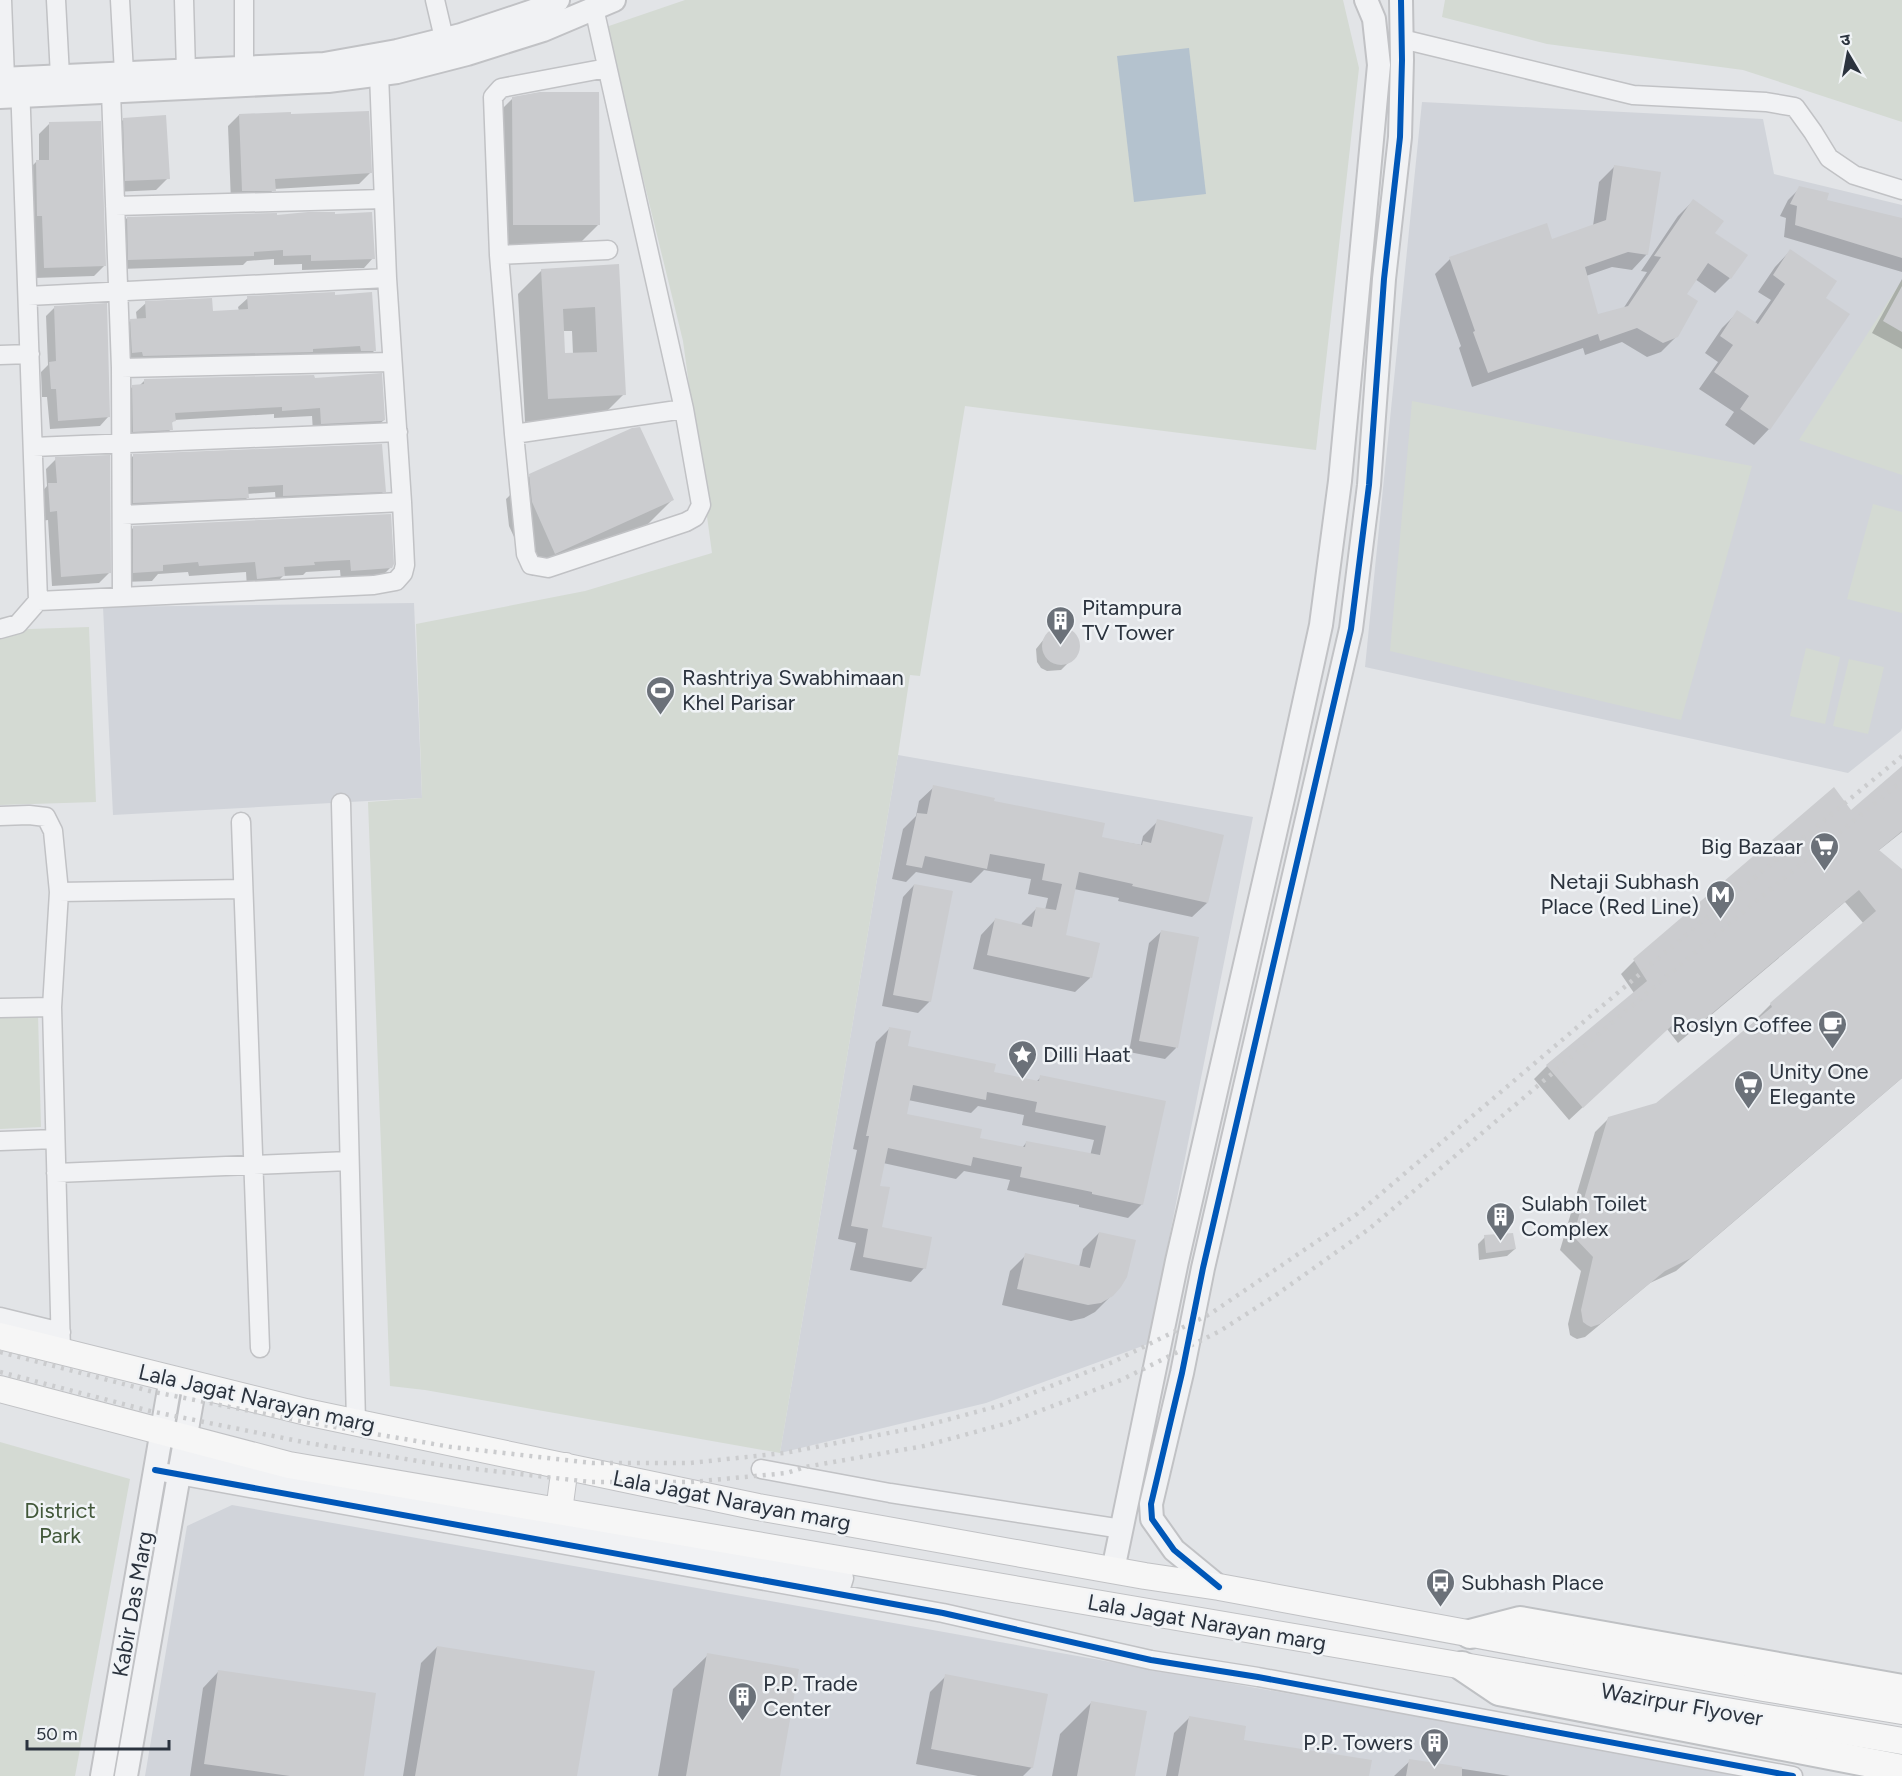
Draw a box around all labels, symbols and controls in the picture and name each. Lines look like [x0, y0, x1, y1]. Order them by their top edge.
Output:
north arrow [1818, 24, 1878, 84]
text: उ [1839, 29, 1852, 50]
place label: Pitampura TV Tower [1082, 594, 1182, 646]
building icon: Pitampura TV Tower [1045, 604, 1077, 646]
place label: Rashtriya Swabhimaan Khel Parisar [682, 664, 904, 716]
sports icon: Rashtriya Swabhimaan Khel Parisar [645, 674, 677, 716]
supermarket icon: Big Bazaar [1808, 830, 1840, 872]
place label: Big Bazaar [1701, 833, 1804, 860]
place label: Netaji Subhash Place (Red Line) [1540, 868, 1699, 920]
metro station icon: Netaji Subhash Place (Red Line) [1704, 878, 1736, 920]
cafe icon: Roslyn Coffee [1817, 1008, 1849, 1050]
place label: Roslyn Coffee [1672, 1011, 1812, 1038]
place icon: Dilli Haat [1006, 1038, 1038, 1080]
place label: Dilli Haat [1043, 1041, 1131, 1068]
place label: Unity One Elegante [1769, 1058, 1869, 1110]
supermarket icon: Unity One Elegante [1732, 1068, 1764, 1110]
place label: Sulabh Toilet Complex [1521, 1190, 1647, 1242]
building icon: Sulabh Toilet Complex [1484, 1200, 1516, 1242]
street label: Lala Jagat Narayan marg [136, 1358, 378, 1439]
street label: Lala Jagat Narayan marg [611, 1464, 853, 1537]
park label: District Park [24, 1497, 96, 1549]
street label: Kabir Das Marg [106, 1529, 159, 1679]
bus stop icon: Subhash Place [1424, 1566, 1456, 1608]
place label: Subhash Place [1461, 1569, 1604, 1596]
street label: Lala Jagat Narayan marg [1085, 1588, 1328, 1657]
place label: P.P. Trade Center [763, 1670, 858, 1722]
street label: Wazirpur Flyover [1599, 1677, 1766, 1732]
building icon: P.P. Trade Center [726, 1680, 758, 1722]
scale bar [27, 1713, 170, 1751]
text: 50 m [36, 1723, 78, 1745]
building icon: P.P. Towers [1418, 1726, 1450, 1768]
place label: P.P. Towers [1303, 1729, 1413, 1756]

